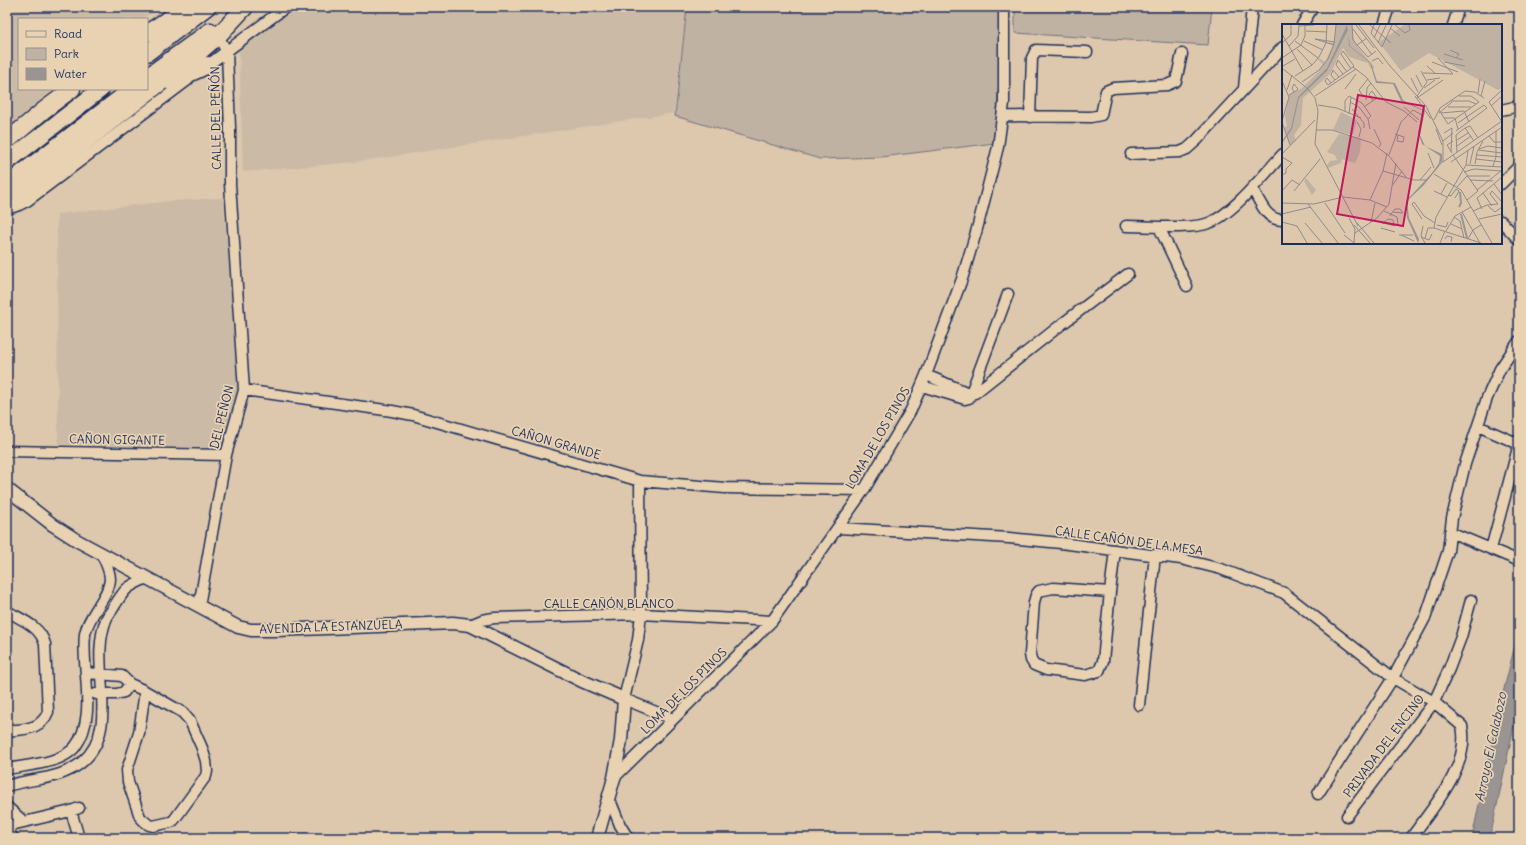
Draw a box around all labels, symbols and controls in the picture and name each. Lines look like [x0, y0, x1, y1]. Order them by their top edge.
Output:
legend [18, 18, 148, 90]
inset map [1282, 24, 1502, 244]
text: Road [54, 26, 82, 41]
text: Park [54, 46, 79, 61]
text: Water [54, 66, 87, 81]
street label: CALLE DEL PEÑÓN [207, 66, 224, 170]
street label: DEL PEÑON [206, 383, 237, 450]
street label: LOMA DE LOS PINOS [842, 384, 913, 492]
street label: CAÑON GRANDE [510, 423, 603, 462]
street label: CAÑON GIGANTE [69, 431, 165, 448]
street label: CALLE CAÑÓN DE LA MESA [1054, 523, 1204, 558]
street label: CALLE CAÑÓN BLANCO [544, 596, 674, 611]
street label: AVENIDA LA ESTANZUELA [259, 616, 403, 636]
street label: LOMA DE LOS PINOS [637, 644, 730, 737]
water label: Arroyo El Calabozo [1471, 690, 1511, 803]
street label: PRIVADA DEL ENCINO [1340, 691, 1427, 800]

